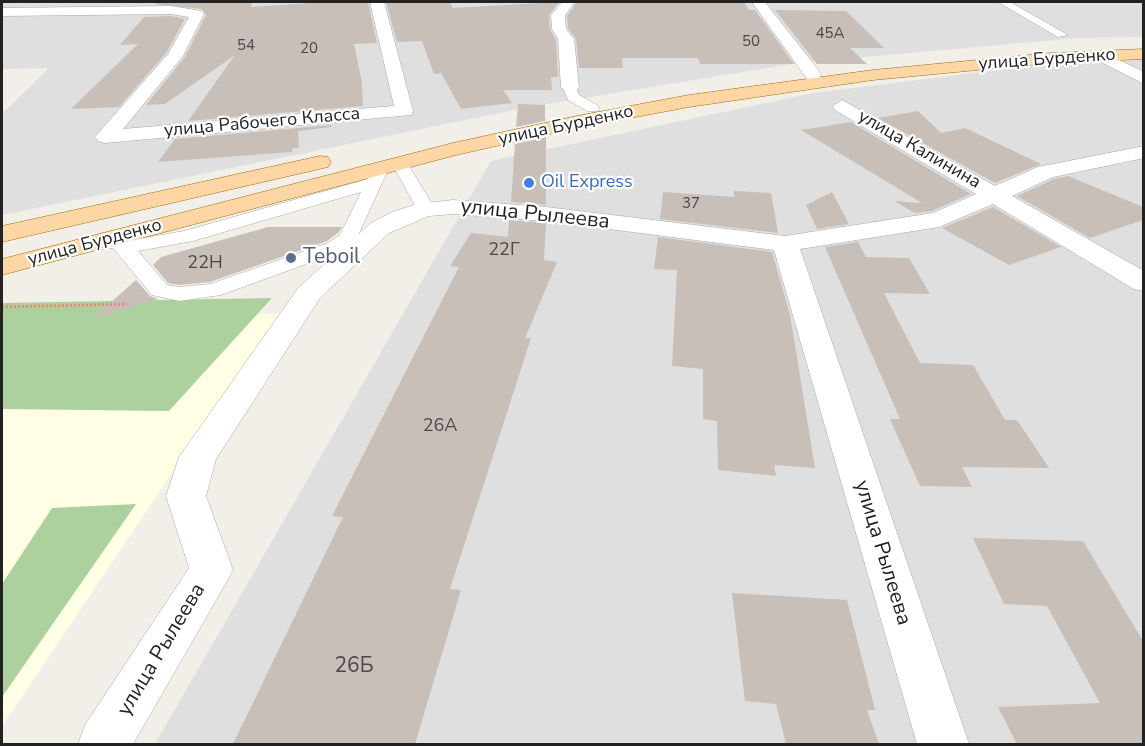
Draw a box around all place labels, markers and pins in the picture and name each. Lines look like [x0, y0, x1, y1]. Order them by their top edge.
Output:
place label: Oil Express [541, 172, 633, 194]
marker: Oil Express [522, 176, 536, 190]
place label: Teboil [303, 245, 360, 271]
marker: Teboil [284, 251, 298, 265]

